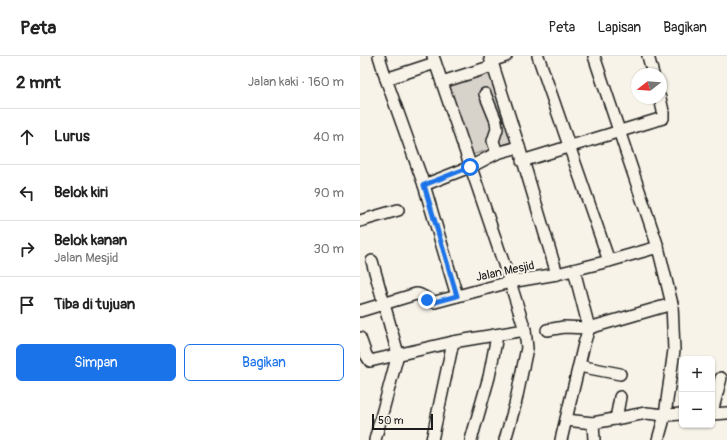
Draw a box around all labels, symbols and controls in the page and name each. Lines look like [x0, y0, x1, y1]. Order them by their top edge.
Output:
text: Peta [20, 16, 56, 40]
text: Peta [549, 19, 575, 36]
text: Lapisan [597, 19, 641, 36]
text: Bagikan [663, 19, 707, 36]
north arrow [631, 68, 667, 104]
text: 2 mnt [16, 72, 61, 93]
text: Jalan kaki · 160 m [248, 74, 344, 90]
icon: ahead [16, 126, 38, 148]
text: Lurus [54, 127, 90, 146]
text: 40 m [313, 129, 344, 145]
route start [461, 158, 479, 176]
icon: left [16, 182, 38, 204]
text: Belok kiri [54, 183, 108, 202]
text: 90 m [314, 185, 344, 201]
text: Belok kanan [54, 231, 127, 250]
icon: right [16, 238, 38, 260]
text: 30 m [314, 241, 344, 257]
text: Jalan Mesjid [54, 250, 118, 266]
street label: Jalan Mesjid [474, 258, 536, 285]
route end [418, 291, 436, 309]
icon: arrive [16, 294, 38, 316]
text: Tiba di tujuan [54, 295, 135, 314]
button: Simpan [16, 344, 176, 381]
button: Bagikan [184, 344, 344, 381]
map controls [679, 356, 715, 428]
button: + [679, 356, 715, 392]
button: − [679, 392, 715, 428]
scale bar [372, 412, 433, 431]
text: 50 m [378, 414, 404, 427]

